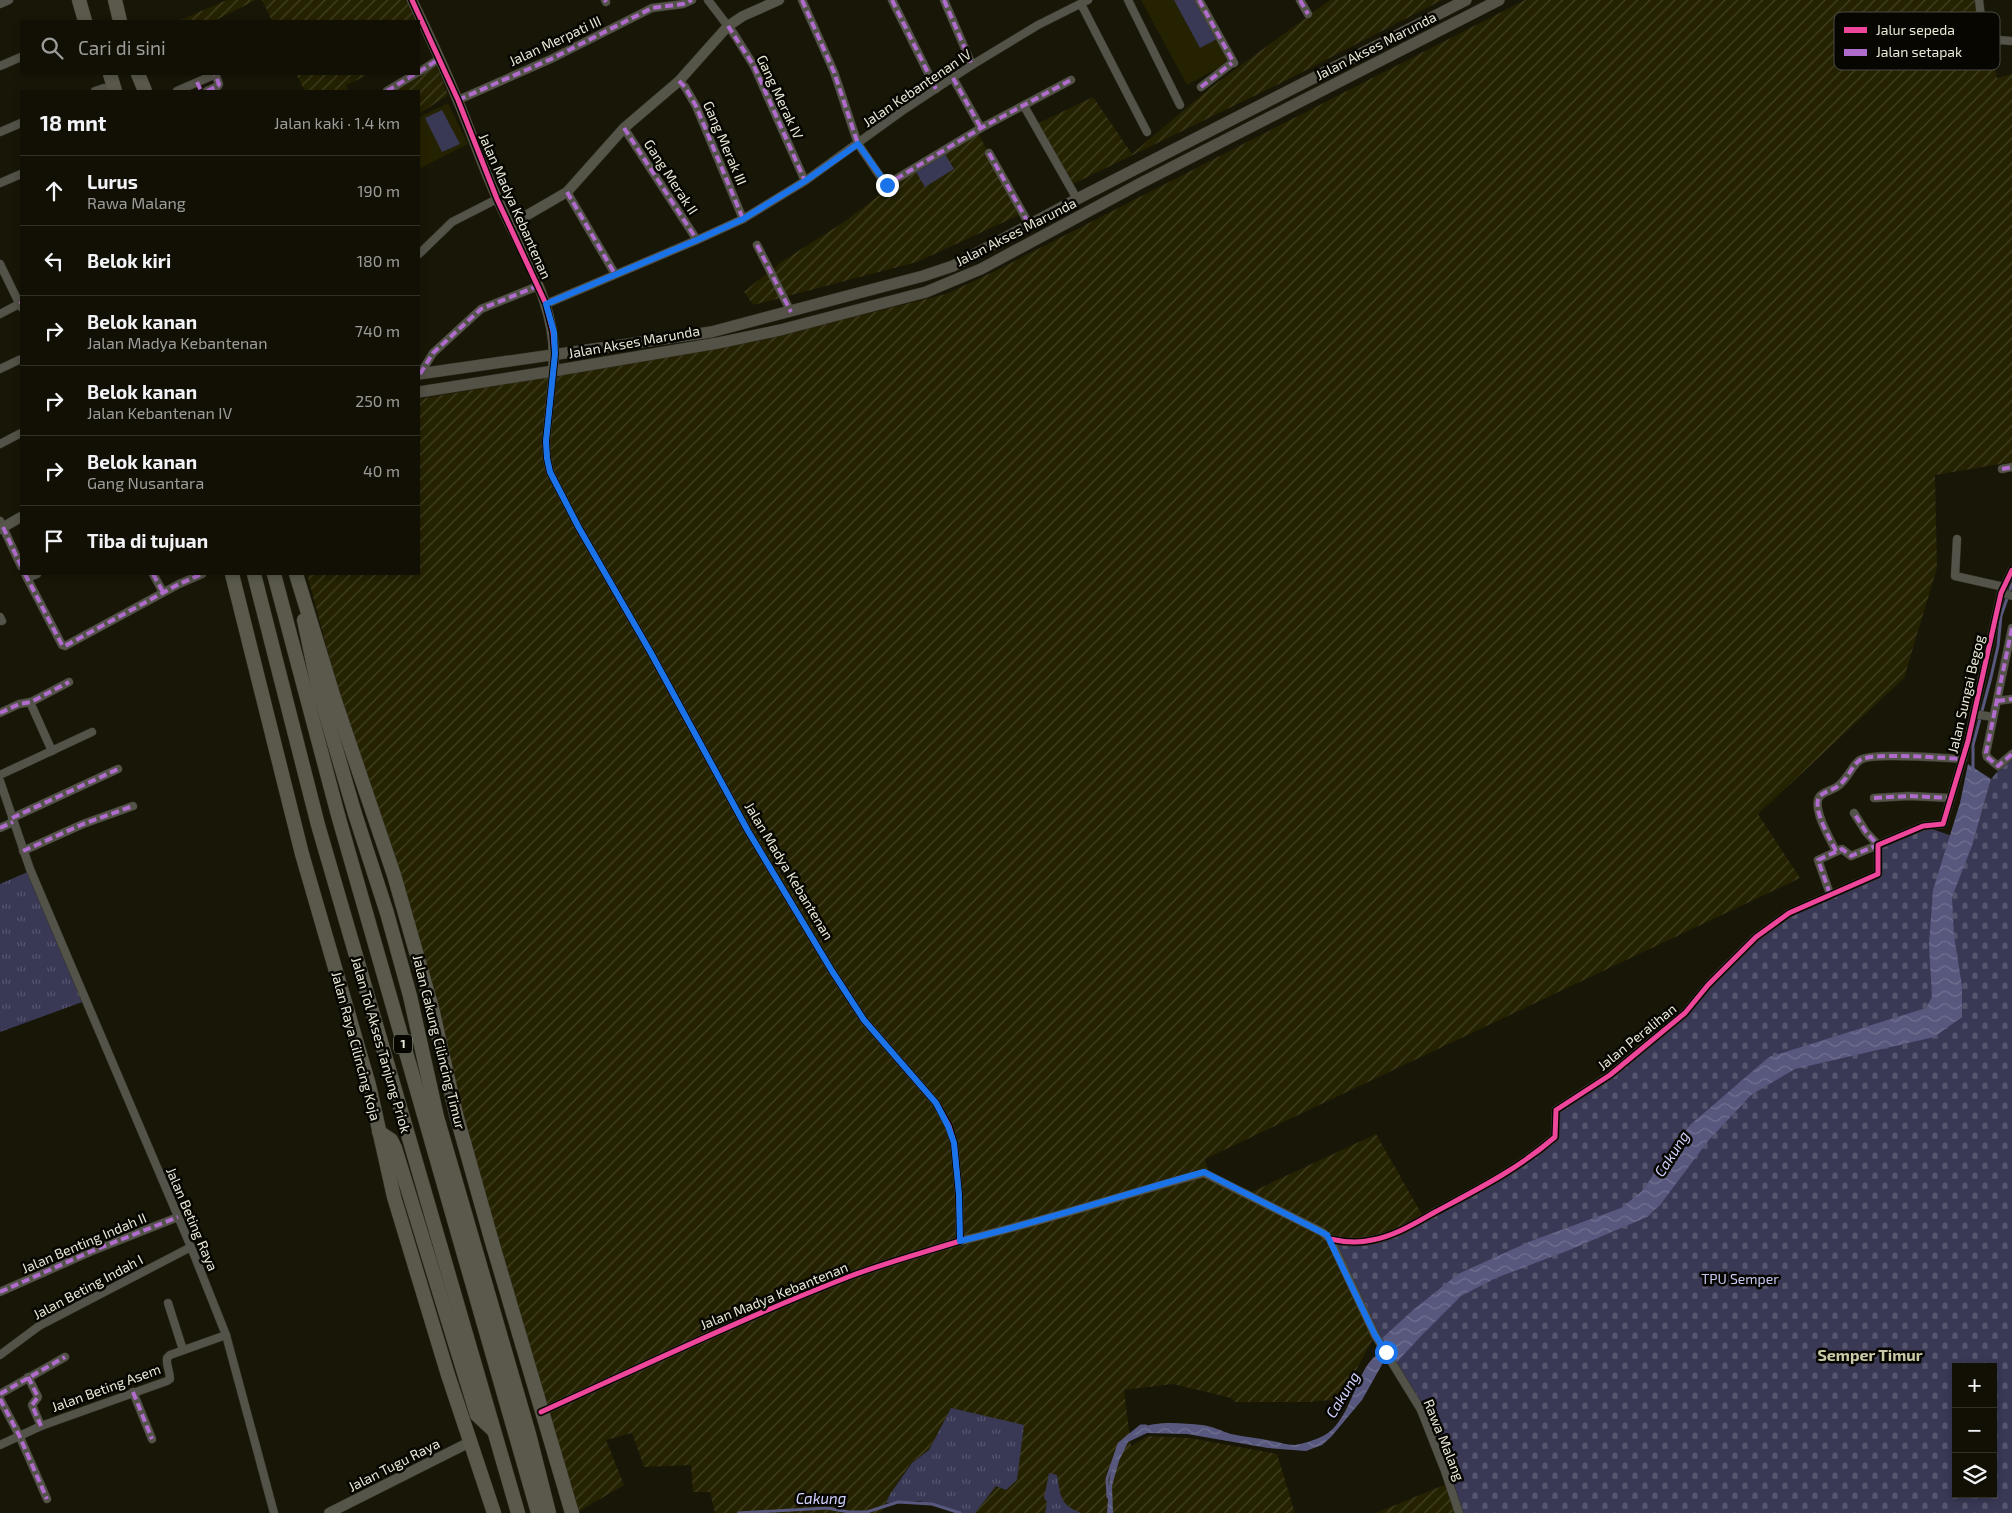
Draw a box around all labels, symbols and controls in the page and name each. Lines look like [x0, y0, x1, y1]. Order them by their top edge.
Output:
street label: Jalan Akses Marunda [1313, 8, 1439, 83]
street label: Jalan Merpati III [506, 12, 604, 69]
legend [1834, 12, 2000, 70]
search box [20, 20, 420, 75]
text: Jalur sepeda [1876, 21, 1955, 38]
icon: search [38, 34, 66, 62]
text: Cari di sini [78, 36, 166, 59]
text: Jalan setapak [1876, 43, 1962, 60]
street label: Jalan Kebantenan IV [859, 45, 975, 130]
street label: Gang Merak IV [754, 52, 808, 142]
street label: Gang Merak III [700, 98, 751, 187]
text: 18 mnt [40, 110, 106, 135]
text: Jalan kaki · 1.4 km [274, 113, 400, 132]
street label: Jalan Madya Kebantenan [476, 130, 555, 281]
street label: Gang Merak II [641, 136, 702, 217]
text: Lurus [87, 170, 138, 193]
route end [876, 174, 899, 197]
icon: ahead [40, 177, 68, 205]
text: 190 m [357, 181, 400, 200]
text: Rawa Malang [87, 193, 186, 212]
street label: Jalan Akses Marunda [953, 194, 1079, 269]
icon: left [40, 247, 68, 275]
text: Belok kiri [87, 249, 171, 272]
text: 180 m [357, 251, 400, 270]
text: Belok kanan [87, 310, 197, 333]
icon: right [40, 317, 68, 345]
text: 740 m [355, 321, 400, 340]
street label: Jalan Akses Marunda [567, 322, 701, 361]
text: Jalan Madya Kebantenan [87, 333, 267, 352]
text: Belok kanan [87, 380, 197, 403]
icon: right [40, 387, 68, 415]
text: 250 m [355, 391, 400, 410]
text: Jalan Kebantenan IV [87, 403, 232, 422]
text: Belok kanan [87, 450, 197, 473]
icon: right [40, 457, 68, 485]
text: 40 m [363, 461, 400, 480]
text: Gang Nusantara [87, 473, 204, 492]
icon: arrive [40, 527, 68, 555]
text: Tiba di tujuan [87, 529, 208, 552]
street label: Jalan Sungai Begog [1944, 633, 1987, 755]
street label: Jalan Madya Kebantenan [741, 799, 837, 943]
street label: Jalan Cakung Cilincing Timur [410, 953, 469, 1131]
street label: Jalan Tol Akses Tanjung Priok [348, 955, 415, 1135]
street label: Jalan Raya Cilincing Koja [328, 969, 385, 1122]
street label: Jalan Peralihan [1594, 1000, 1679, 1073]
road number: 1 [394, 1034, 412, 1054]
water label: Cakung [1650, 1127, 1692, 1180]
street label: Jalan Beting Raya [163, 1164, 222, 1273]
street label: Jalan Benting Indah II [19, 1209, 149, 1277]
street label: Jalan Beting Indah I [30, 1250, 146, 1323]
street label: Jalan Madya Kebantenan [697, 1258, 850, 1333]
park label: TPU Semper [1701, 1270, 1779, 1287]
route start [1375, 1341, 1398, 1364]
district label: Semper Timur [1817, 1345, 1923, 1364]
street label: Jalan Beting Asem [49, 1360, 163, 1415]
map controls [1952, 1363, 1997, 1498]
button: + [1952, 1363, 1997, 1408]
water label: Cakung [1321, 1368, 1363, 1421]
street label: Rawa Malang [1420, 1397, 1469, 1483]
button: − [1952, 1408, 1997, 1453]
street label: Jalan Tugu Raya [345, 1434, 442, 1495]
button: layers [1952, 1453, 1997, 1498]
water label: Cakung [796, 1489, 846, 1507]

